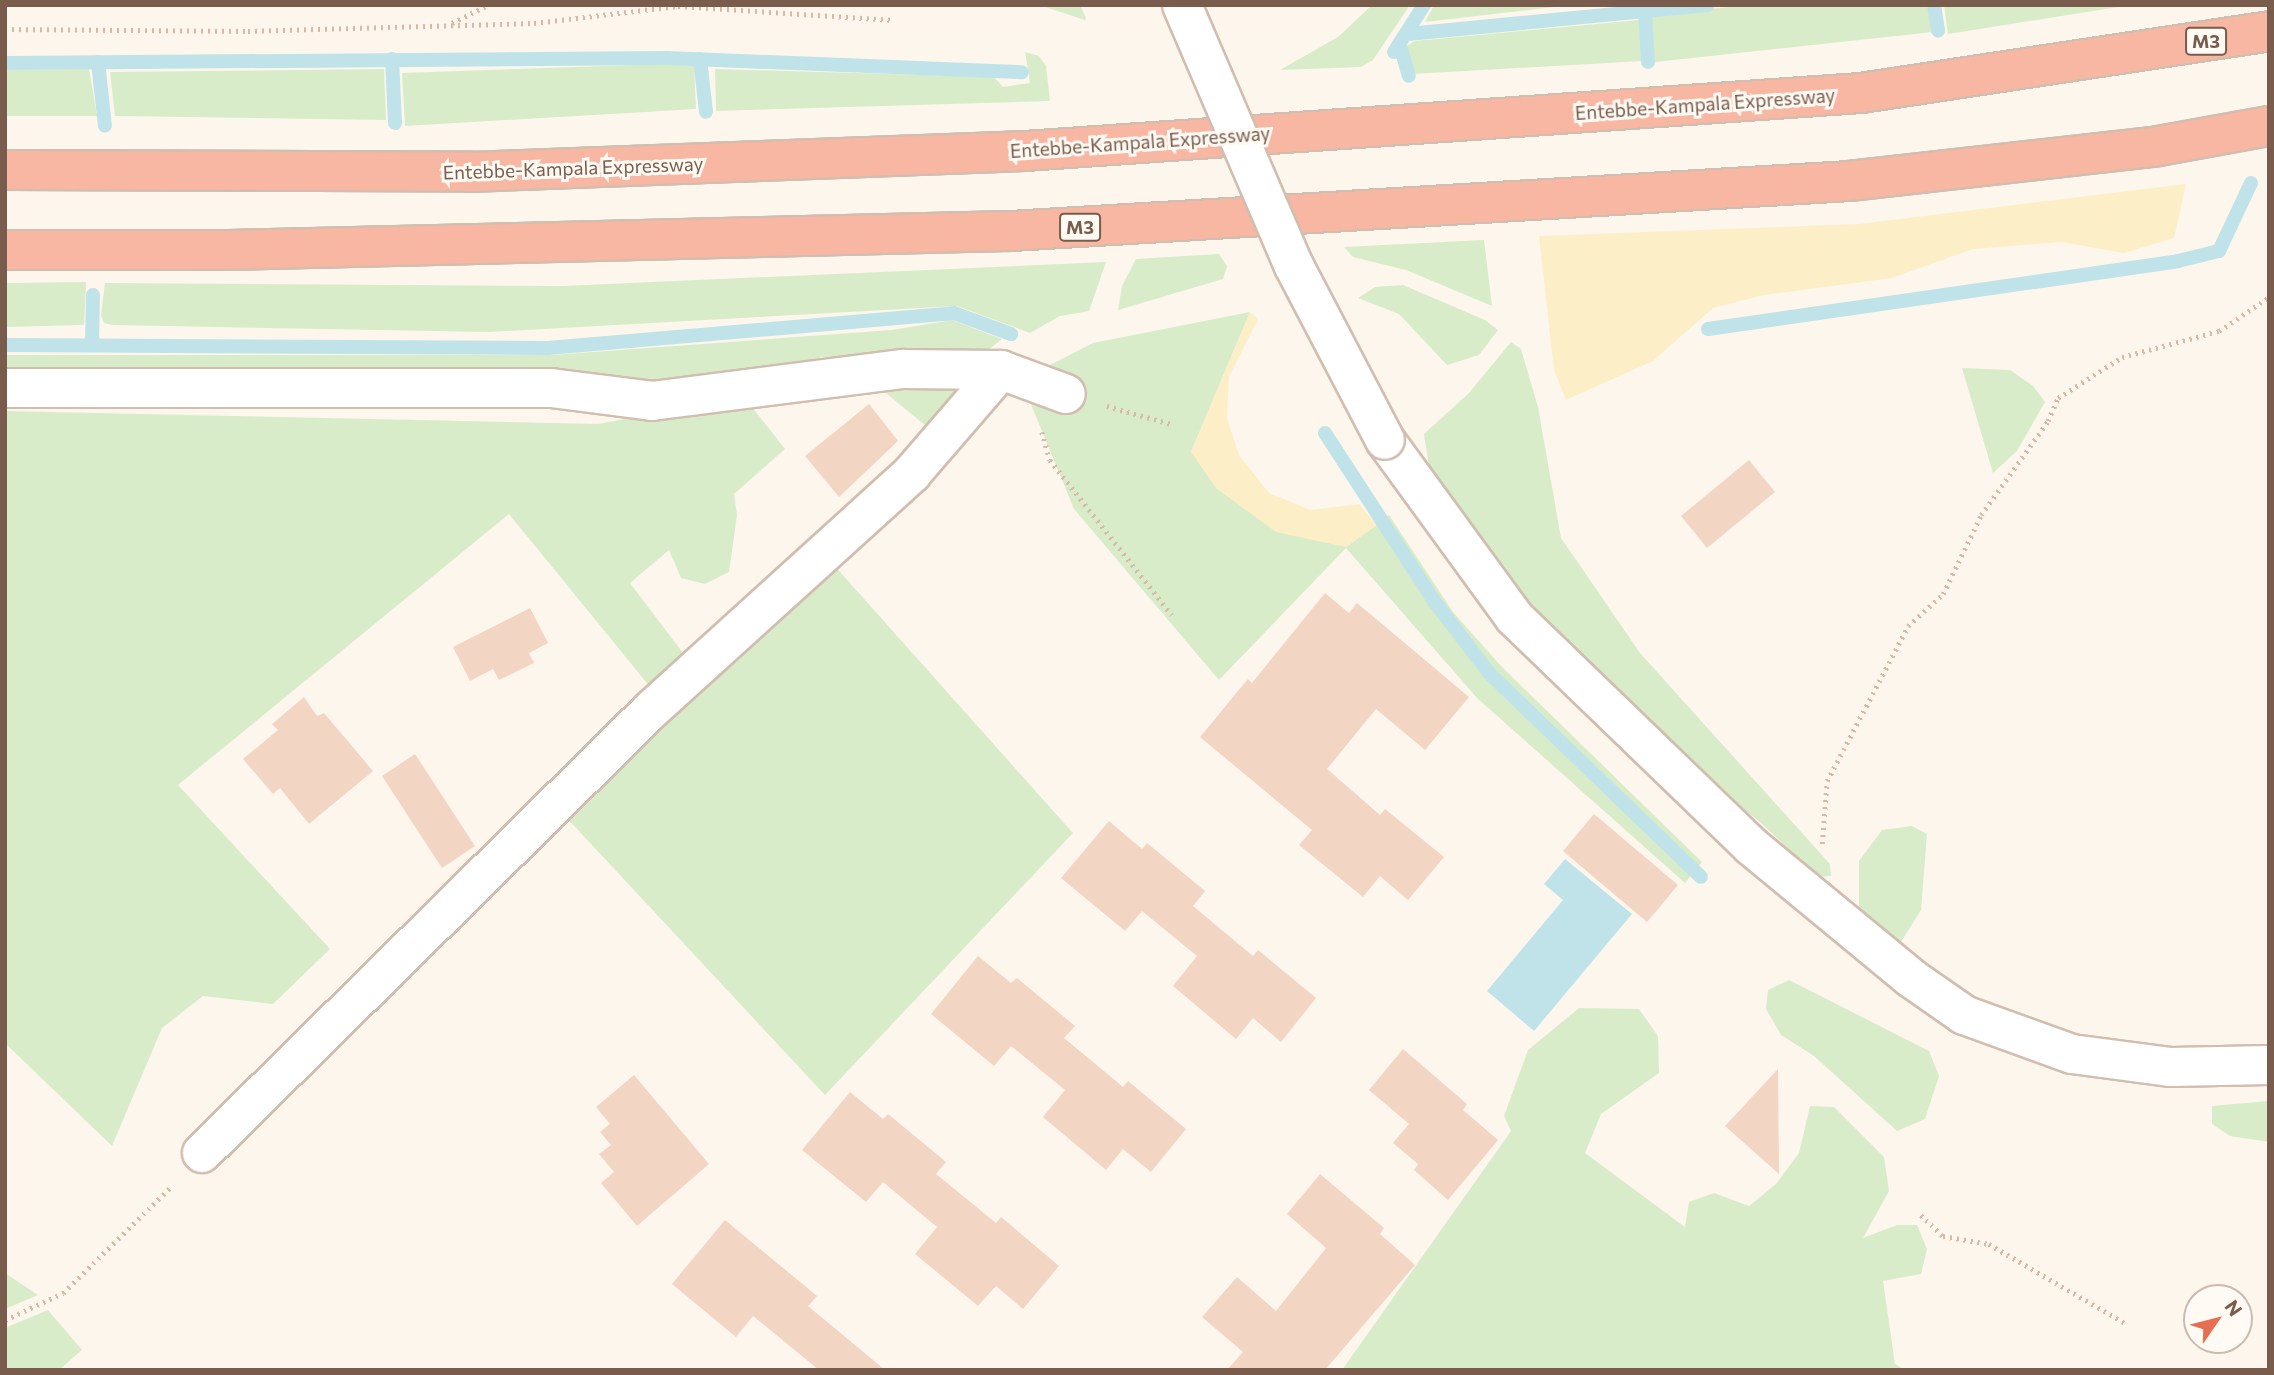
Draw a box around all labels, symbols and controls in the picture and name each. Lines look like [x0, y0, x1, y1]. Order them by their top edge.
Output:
road number: M3 [2185, 26, 2227, 56]
street label: Entebbe-Kampala Expressway [1574, 84, 1836, 124]
street label: Entebbe-Kampala Expressway [1009, 122, 1271, 162]
street label: Entebbe-Kampala Expressway [442, 152, 704, 184]
road number: M3 [1059, 212, 1101, 242]
north arrow [2183, 1284, 2253, 1354]
text: N [2220, 1295, 2247, 1320]

